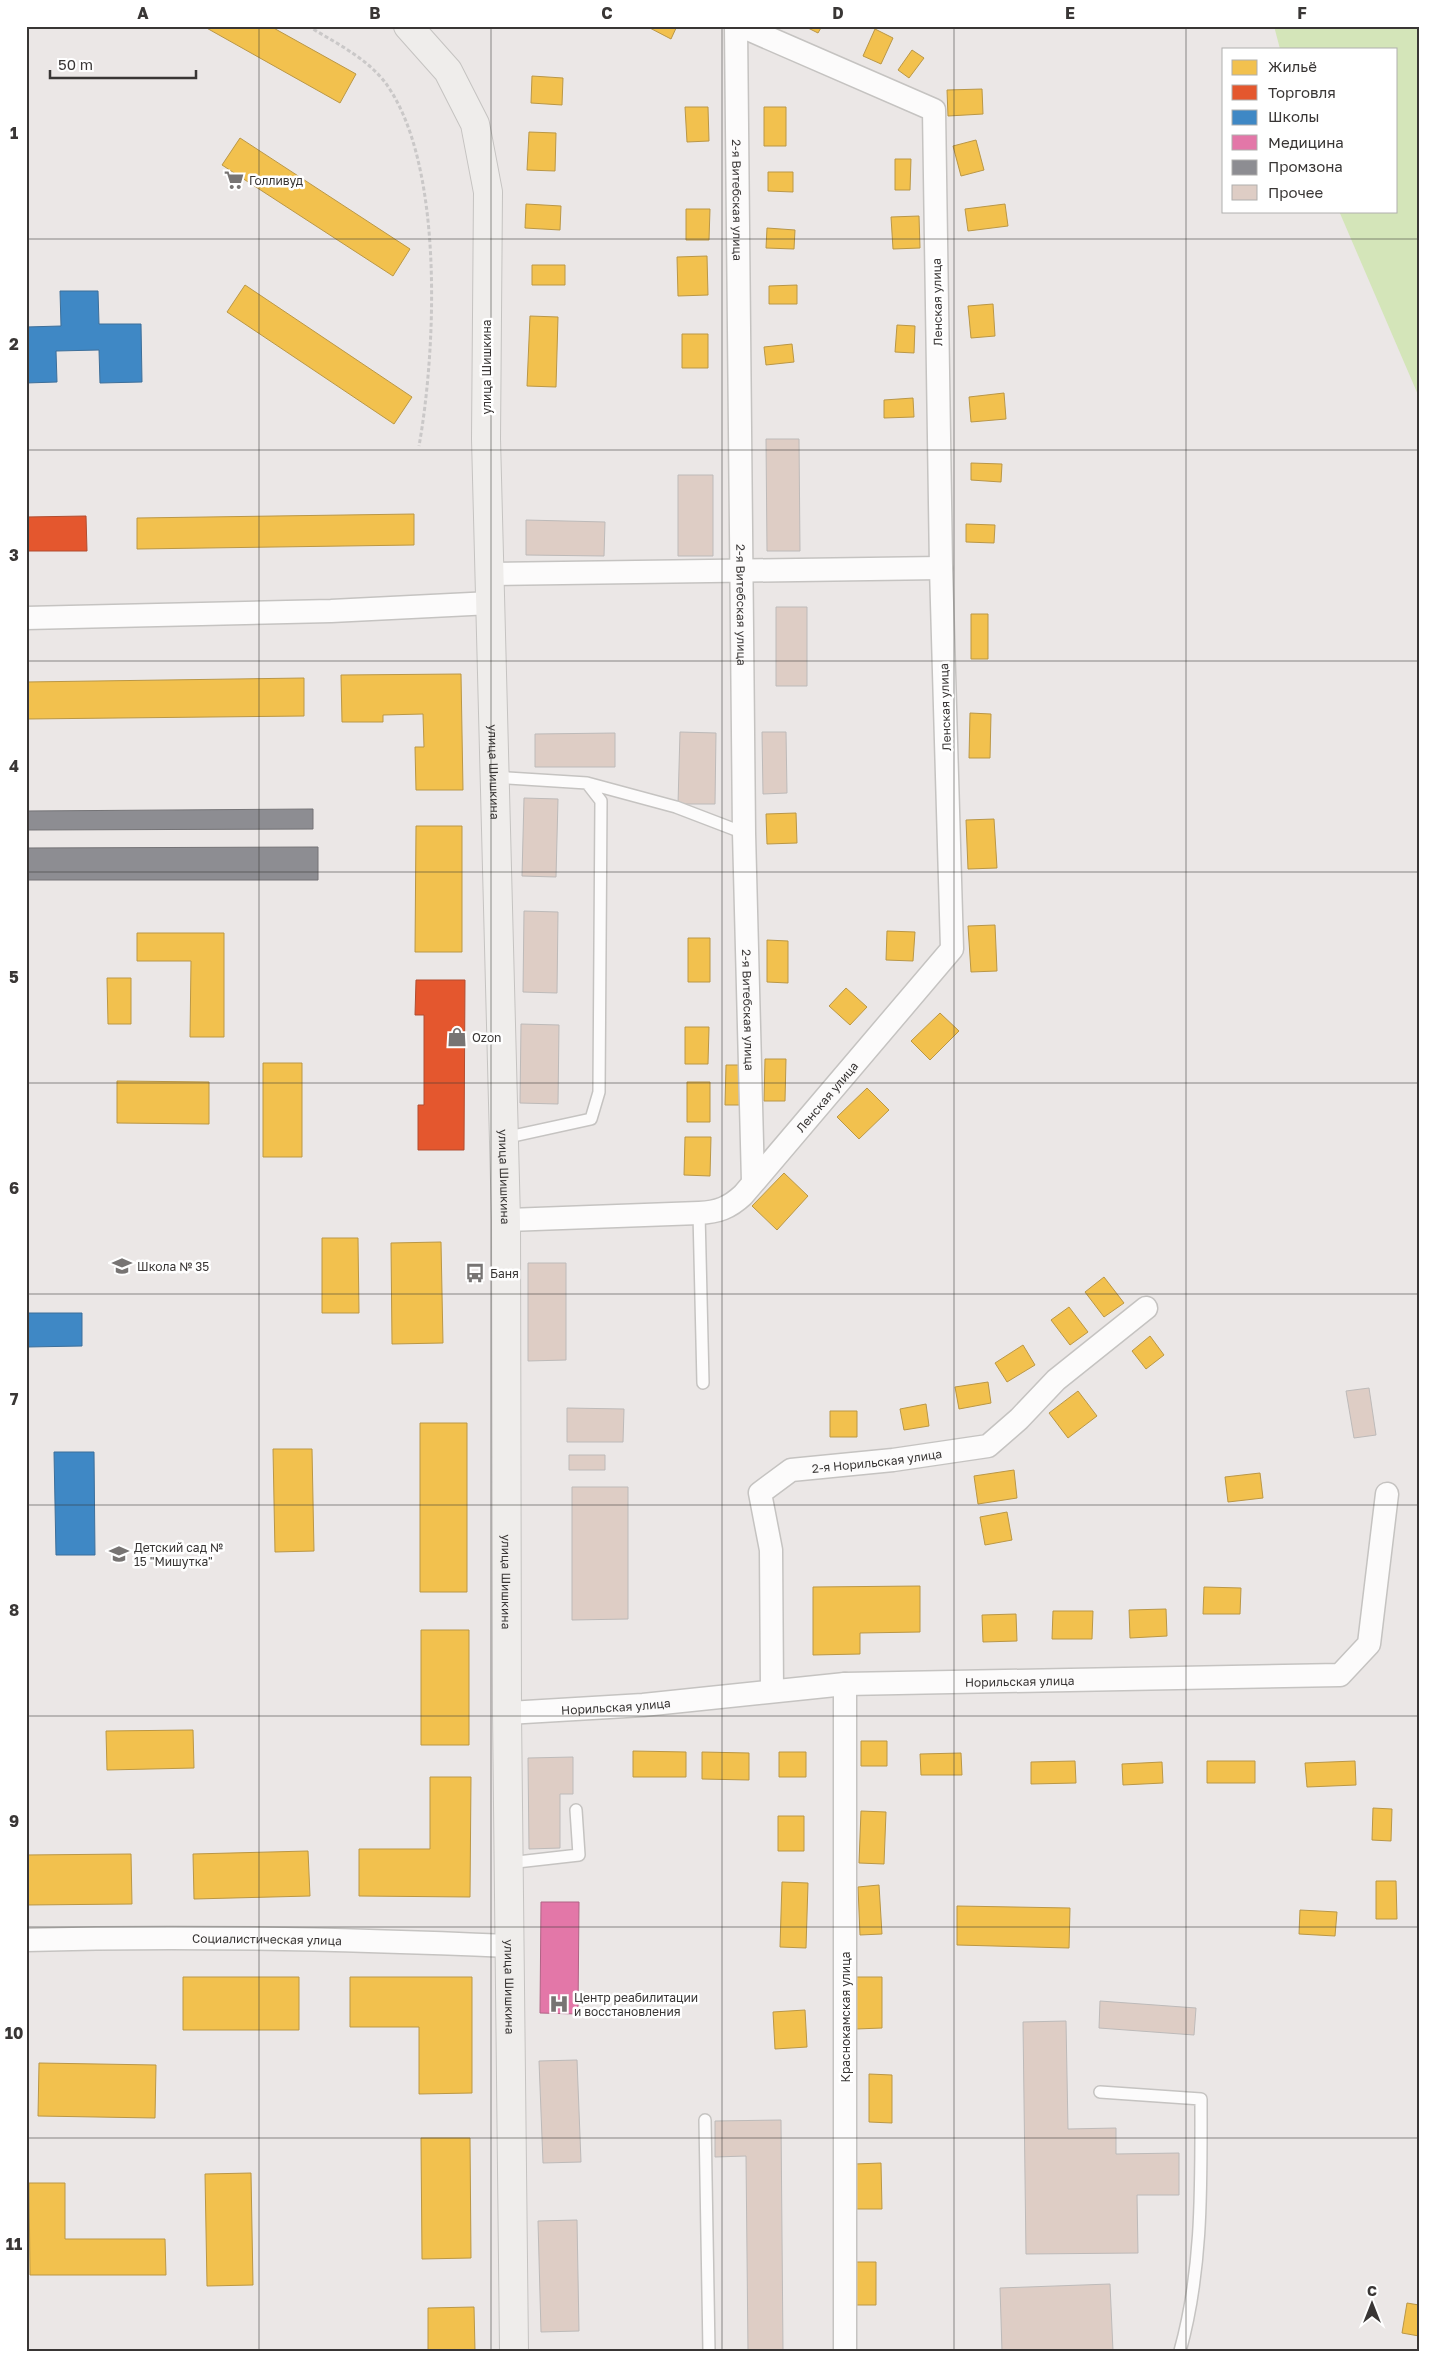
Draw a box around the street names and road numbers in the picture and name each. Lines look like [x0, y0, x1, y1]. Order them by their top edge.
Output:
street label: 2-я Витебская улица [730, 139, 746, 261]
street label: Ленская улица [929, 258, 945, 346]
street label: улица Шишкина [479, 319, 494, 415]
street label: 2-я Витебская улица [734, 544, 750, 666]
street label: Ленская улица [936, 663, 954, 751]
street label: улица Шишкина [486, 724, 503, 820]
street label: 2-я Витебская улица [739, 949, 758, 1071]
street label: Ленская улица [792, 1058, 861, 1135]
street label: улица Шишкина [496, 1129, 514, 1224]
street label: 2-я Норильская улица [811, 1445, 943, 1475]
street label: улица Шишкина [499, 1534, 514, 1629]
street label: Норильская улица [965, 1672, 1075, 1689]
street label: Норильская улица [561, 1695, 671, 1717]
street label: Социалистическая улица [192, 1930, 342, 1948]
street label: улица Шишкина [502, 1939, 518, 2035]
street label: Краснокамская улица [838, 1952, 853, 2082]

